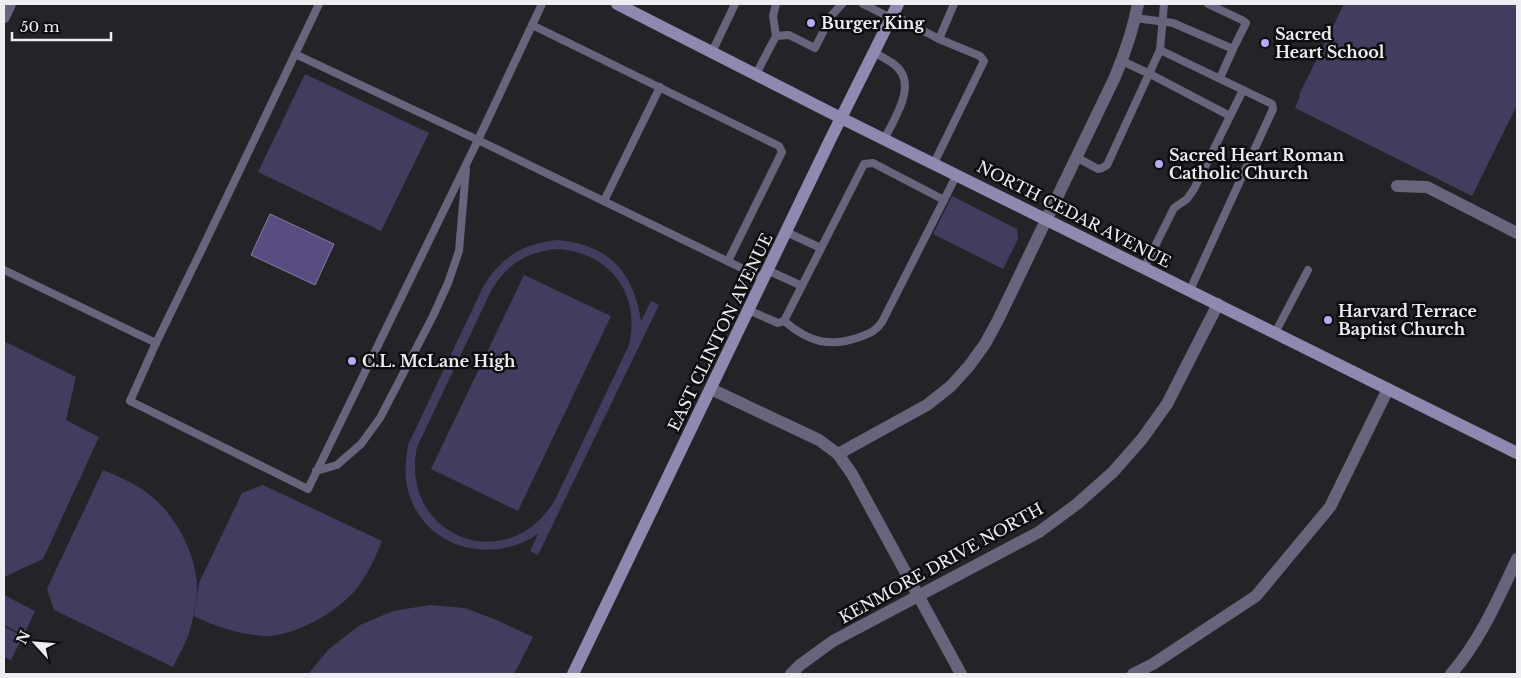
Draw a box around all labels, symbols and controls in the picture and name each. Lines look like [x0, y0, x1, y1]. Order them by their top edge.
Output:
scale bar [12, 10, 111, 42]
place label: Burger King [821, 13, 925, 33]
text: 50 m [20, 17, 60, 36]
marker: Burger King [805, 17, 817, 29]
place label: Sacred Heart School [1275, 24, 1385, 62]
marker: Sacred Heart School [1259, 37, 1271, 49]
place label: Sacred Heart Roman Catholic Church [1169, 145, 1344, 183]
street label: NORTH CEDAR AVENUE [974, 156, 1174, 272]
marker: Sacred Heart Roman Catholic Church [1153, 158, 1165, 170]
street label: EAST CLINTON AVENUE [663, 230, 777, 434]
place label: Harvard Terrace Baptist Church [1338, 301, 1477, 339]
marker: Harvard Terrace Baptist Church [1322, 314, 1334, 326]
place label: C.L. McLane High [362, 351, 516, 371]
marker: C.L. McLane High [346, 355, 358, 367]
street label: KENMORE DRIVE NORTH [835, 498, 1047, 628]
north arrow [10, 618, 60, 668]
text: N [12, 627, 34, 647]

